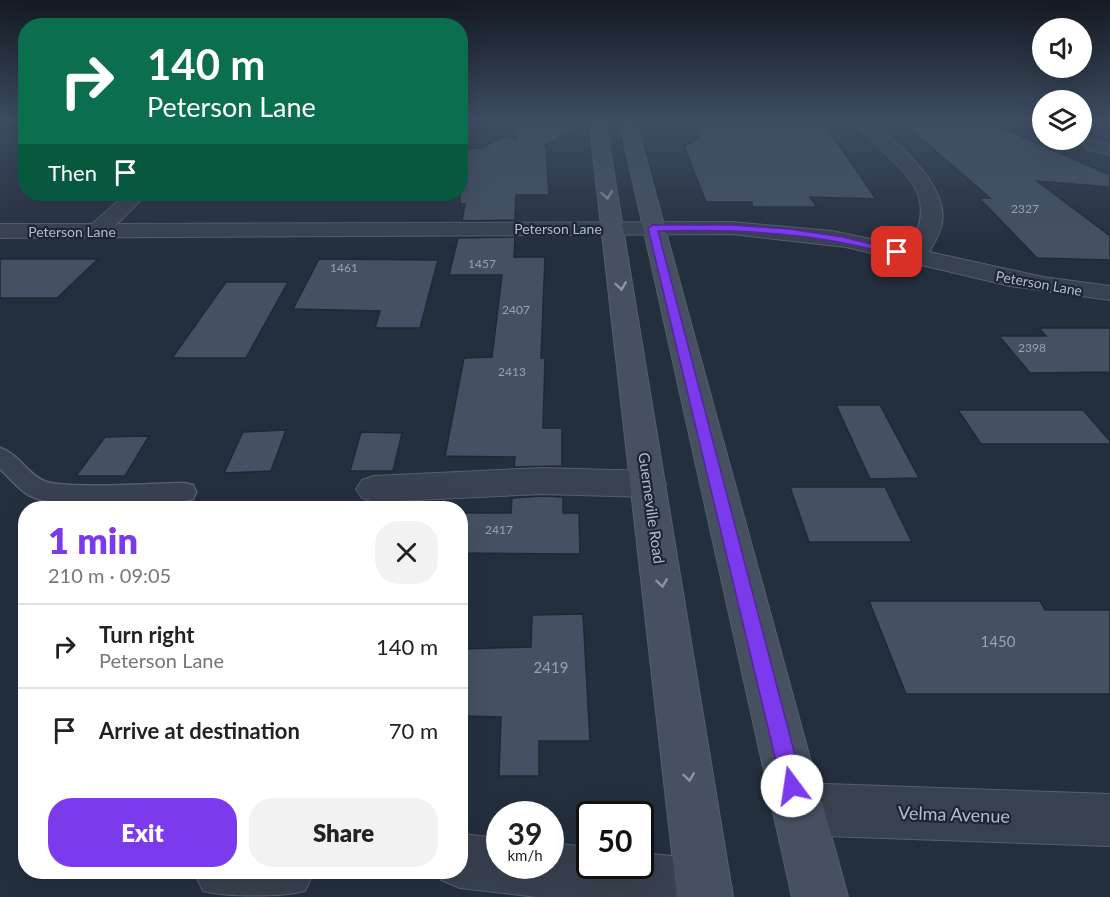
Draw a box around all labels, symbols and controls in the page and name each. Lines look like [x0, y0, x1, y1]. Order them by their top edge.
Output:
map controls [1032, 18, 1092, 150]
button: sound [1032, 18, 1092, 78]
text: 140 m [147, 39, 265, 89]
icon: right [48, 42, 126, 120]
text: Peterson Lane [147, 90, 316, 123]
button: layers [1032, 90, 1092, 150]
icon: arrive [109, 156, 142, 189]
text: Then [48, 159, 97, 186]
one-way arrow [601, 190, 613, 199]
house number: 2327 [1011, 201, 1039, 216]
street label: Peterson Lane [514, 220, 602, 237]
street label: Peterson Lane [28, 223, 116, 240]
pin [871, 226, 922, 277]
icon: arrive [880, 235, 913, 268]
house number: 1457 [468, 256, 496, 271]
house number: 1461 [330, 260, 358, 275]
street label: Peterson Lane [994, 267, 1084, 299]
one-way arrow [614, 282, 626, 291]
house number: 2407 [502, 302, 530, 317]
house number: 2398 [1018, 340, 1046, 355]
house number: 2413 [498, 364, 526, 379]
street label: Guerneville Road [635, 451, 669, 565]
text: 1 min [48, 518, 138, 562]
button: close [375, 521, 438, 584]
house number: 2417 [485, 522, 513, 537]
text: 210 m · 09:05 [48, 563, 171, 587]
one-way arrow [656, 579, 668, 588]
text: Turn right [99, 621, 194, 648]
icon: right [48, 630, 81, 663]
house number: 1450 [981, 632, 1016, 650]
text: 140 m [376, 633, 438, 660]
text: Peterson Lane [99, 648, 224, 672]
house number: 2419 [534, 658, 568, 676]
icon: arrive [48, 714, 81, 747]
text: Arrive at destination [99, 717, 300, 744]
text: 70 m [389, 717, 438, 744]
position arrow [760, 754, 824, 818]
one-way arrow [682, 772, 694, 781]
button: Exit [48, 798, 237, 867]
button: Share [249, 798, 438, 867]
speed limit sign: 50 [576, 801, 654, 879]
street label: Velma Avenue [898, 801, 1010, 827]
text: 39 [508, 815, 542, 851]
text: km/h [507, 846, 543, 864]

